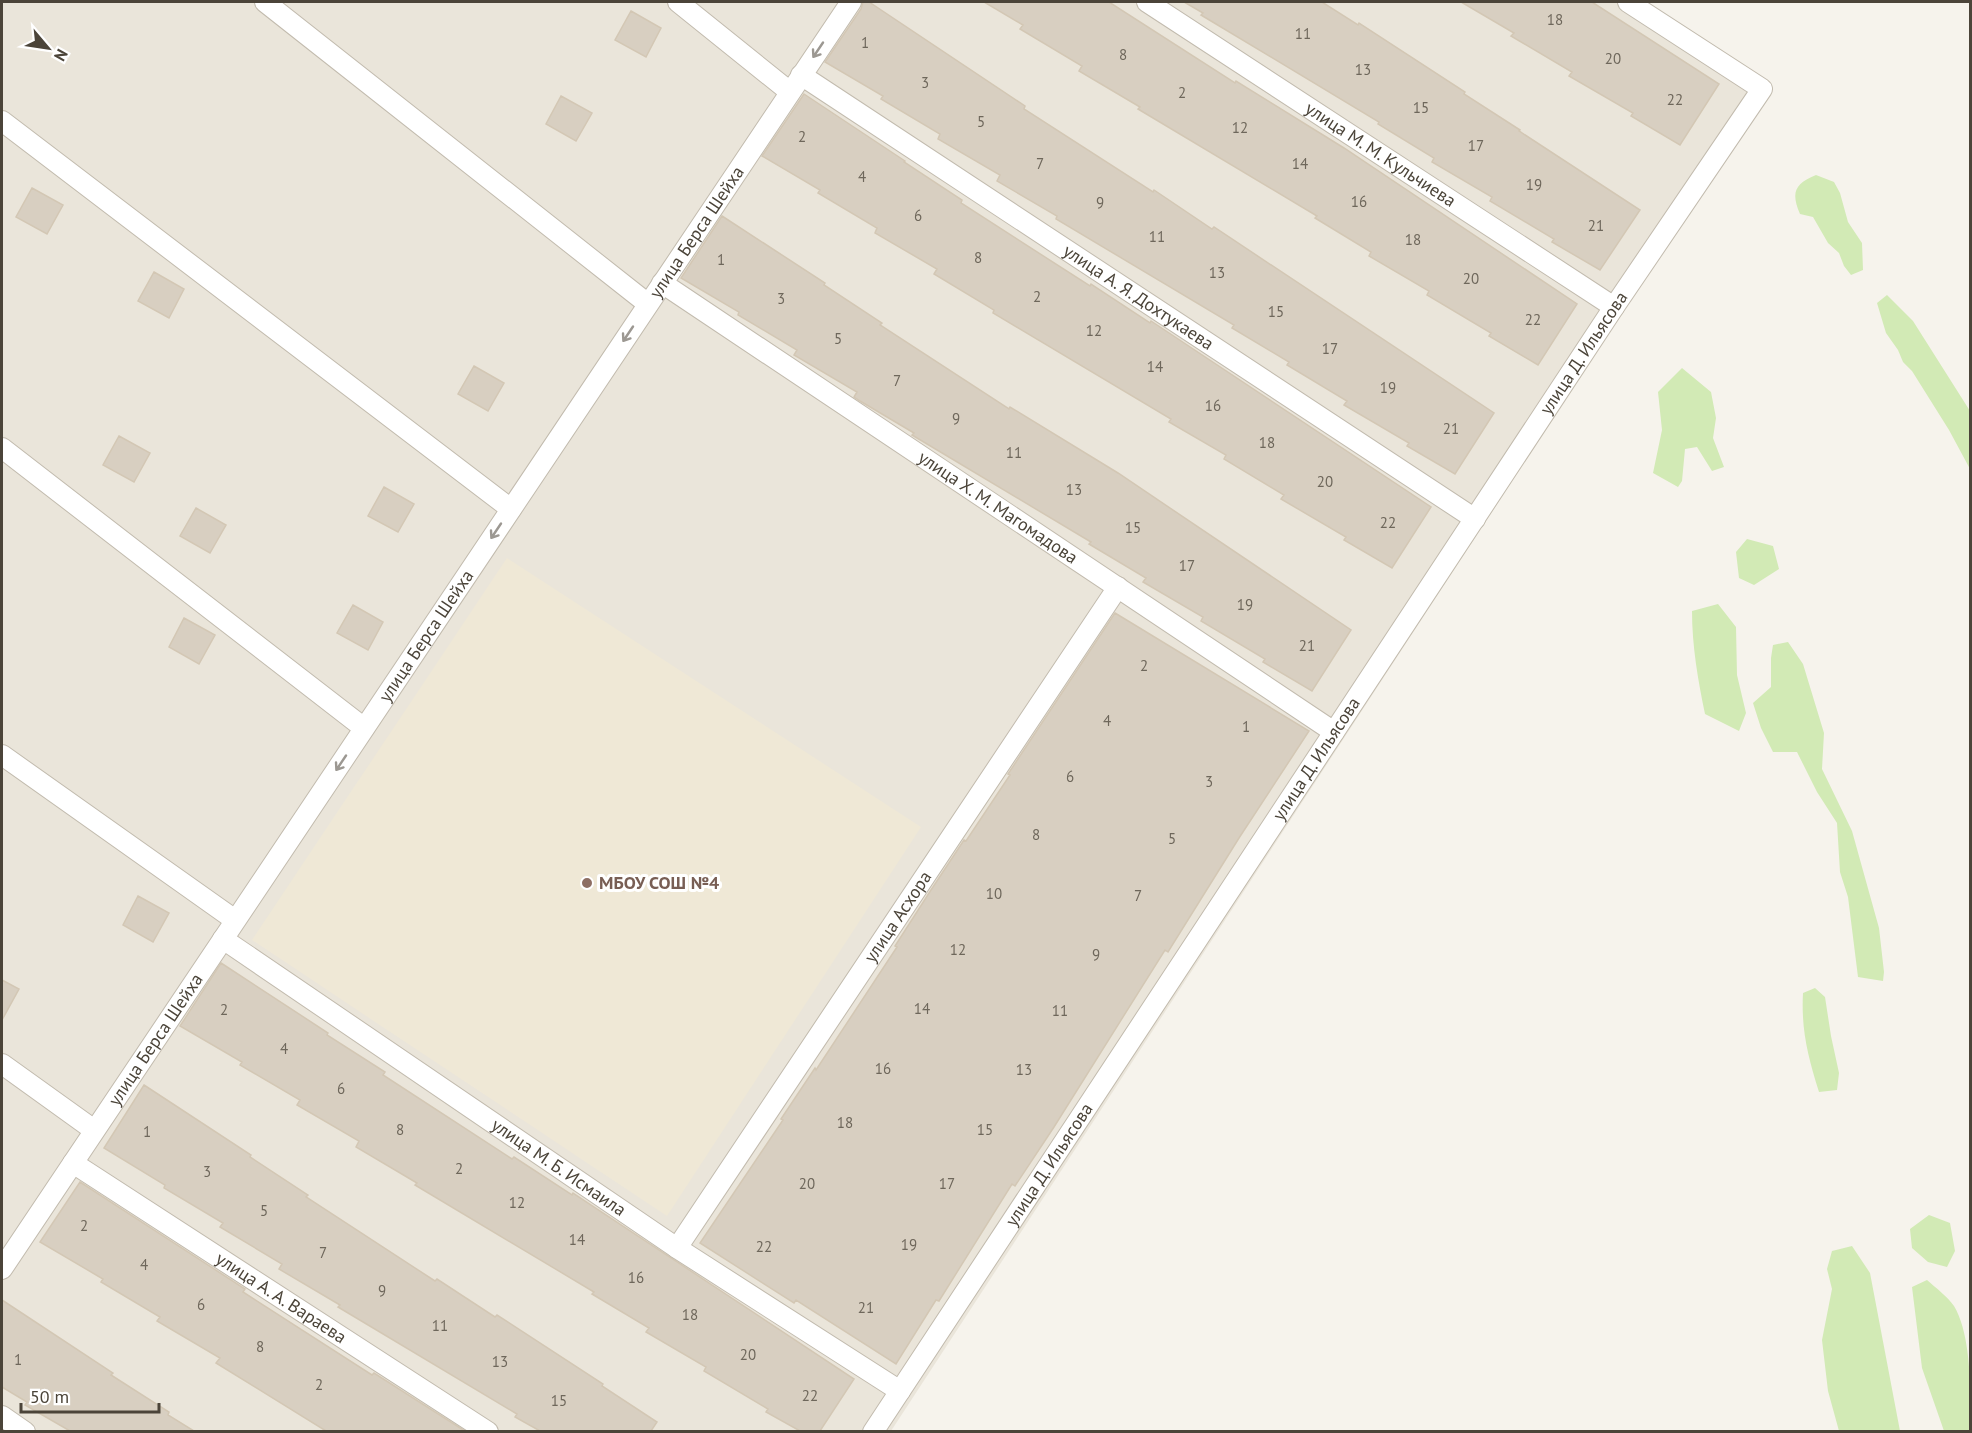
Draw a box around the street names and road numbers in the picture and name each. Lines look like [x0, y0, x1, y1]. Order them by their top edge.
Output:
street label: улица М. М. Кульчиева [1301, 97, 1461, 212]
street label: улица Берса Шейха [644, 161, 749, 302]
street label: улица А. Я. Дохтукаева [1059, 239, 1218, 355]
street label: улица Д. Ильясова [1534, 287, 1632, 419]
street label: улица Х. М. Магомадова [914, 445, 1082, 569]
street label: улица Берса Шейха [373, 565, 478, 706]
street label: улица Д. Ильясова [1267, 693, 1365, 825]
street label: улица Асхора [859, 866, 936, 967]
street label: улица Берса Шейха [103, 969, 208, 1110]
street label: улица Д. Ильясова [1000, 1098, 1098, 1231]
street label: улица М. Б. Исмаила [487, 1113, 631, 1221]
street label: улица А. А. Вараева [212, 1247, 351, 1348]

